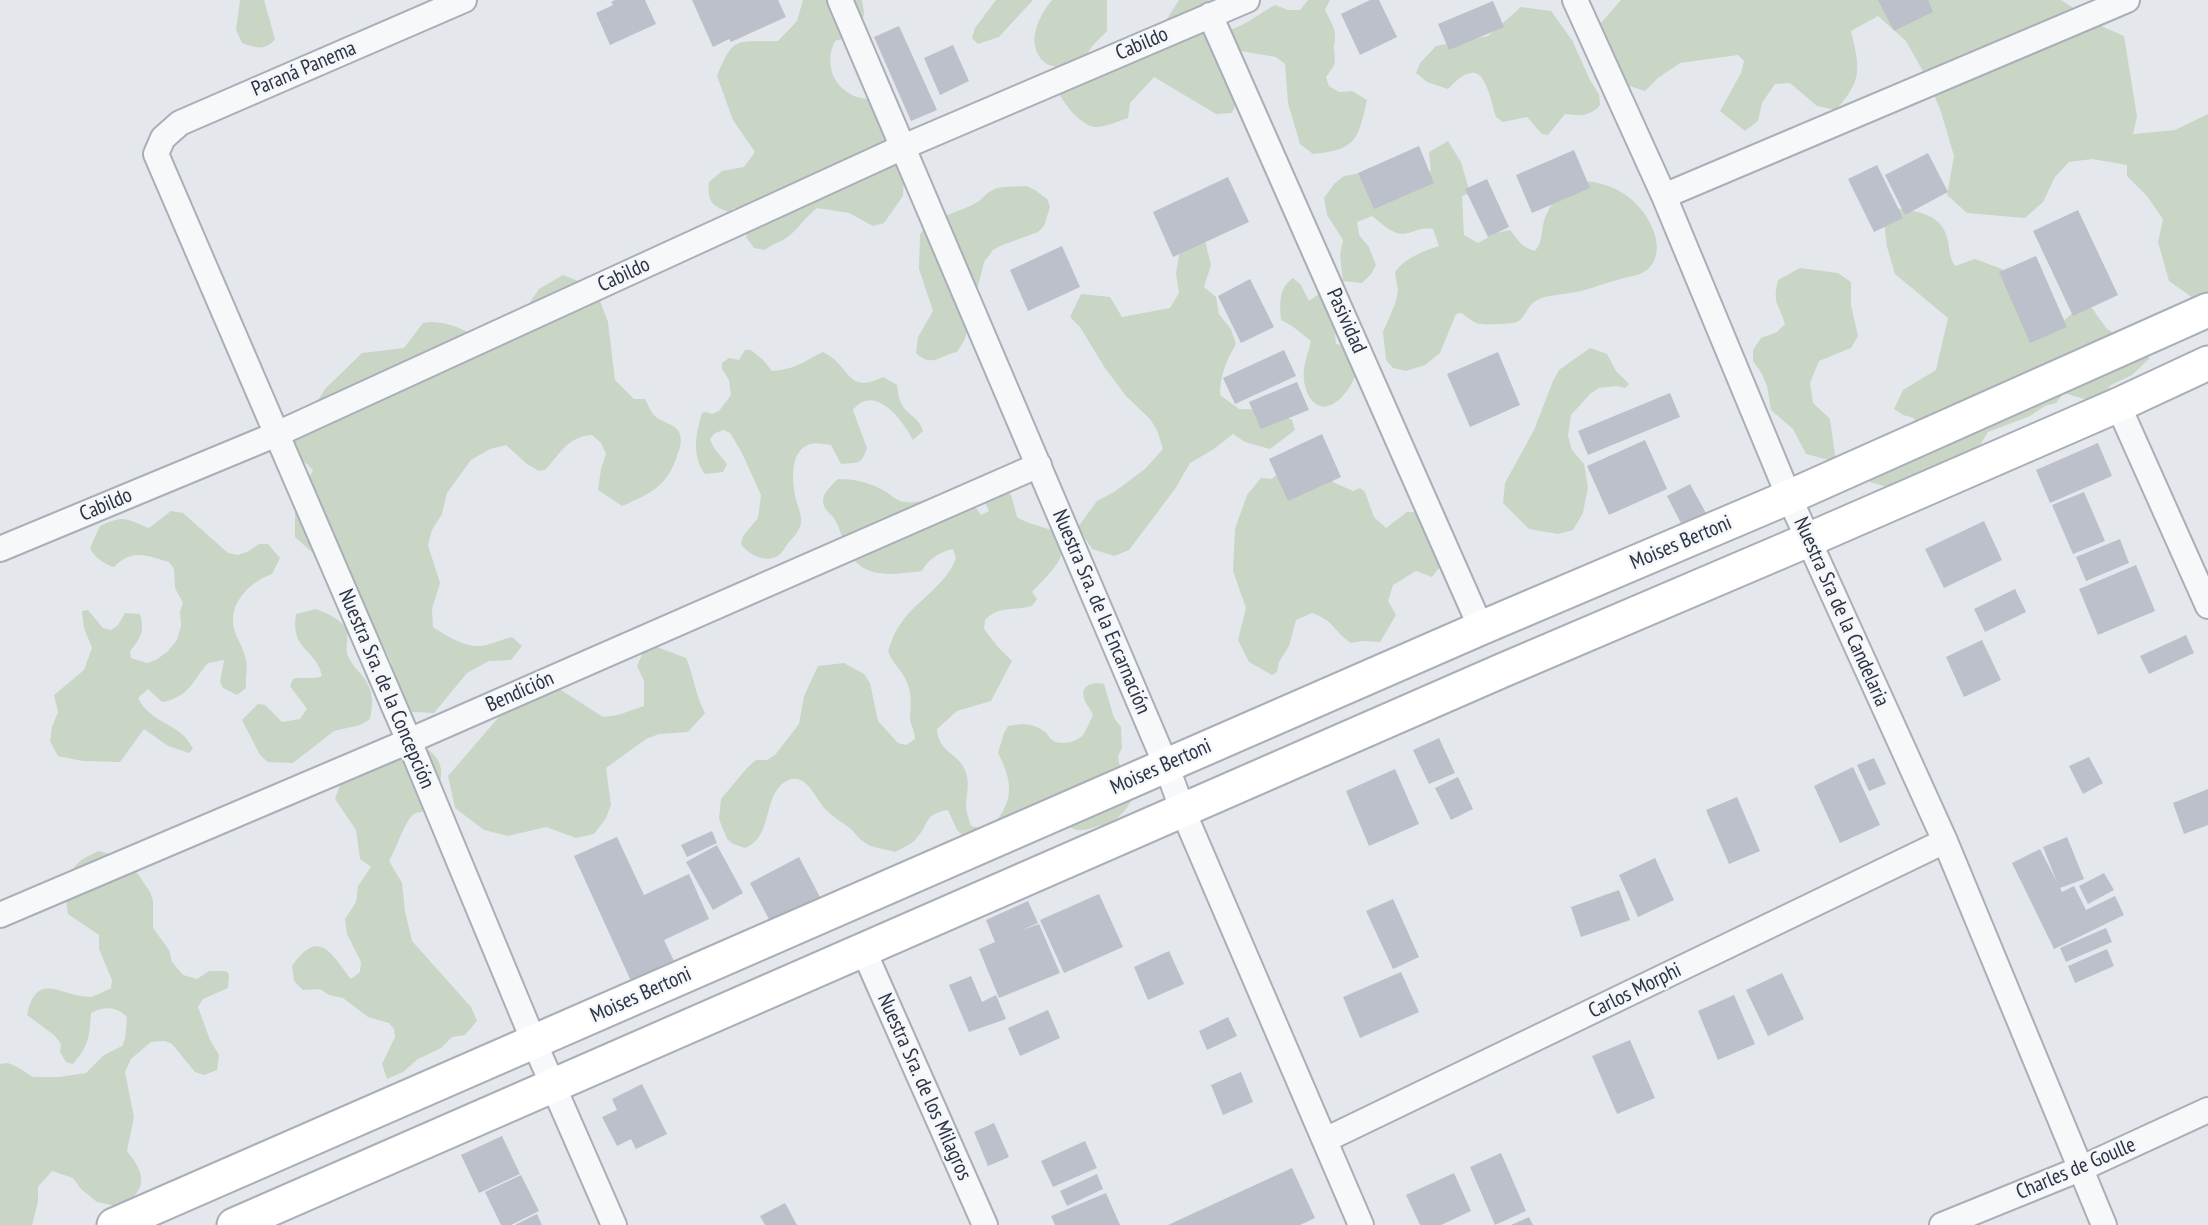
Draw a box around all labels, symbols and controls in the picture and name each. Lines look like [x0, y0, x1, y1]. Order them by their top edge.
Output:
street label: Cabildo [1112, 22, 1172, 66]
street label: Paraná Panema [248, 36, 360, 102]
street label: Cabildo [594, 252, 654, 298]
street label: Pasividad [1321, 285, 1371, 357]
street label: Cabildo [76, 483, 136, 527]
street label: Nuestra Sra. de la Encarnación [1046, 506, 1156, 718]
street label: Moises Bertoni [1627, 510, 1735, 576]
street label: Nuestra Sra de la Candelaria [1788, 513, 1894, 711]
street label: Nuestra Sra. de la Concepción [333, 585, 439, 793]
street label: Bendición [482, 666, 558, 718]
street label: Moises Bertoni [1107, 734, 1215, 800]
street label: Carlos Morphi [1584, 958, 1686, 1024]
street label: Moises Bertoni [587, 962, 695, 1028]
street label: Nuestra Sra. de los Milagros [871, 990, 977, 1184]
street label: Charles de Goulle [2012, 1133, 2140, 1205]

